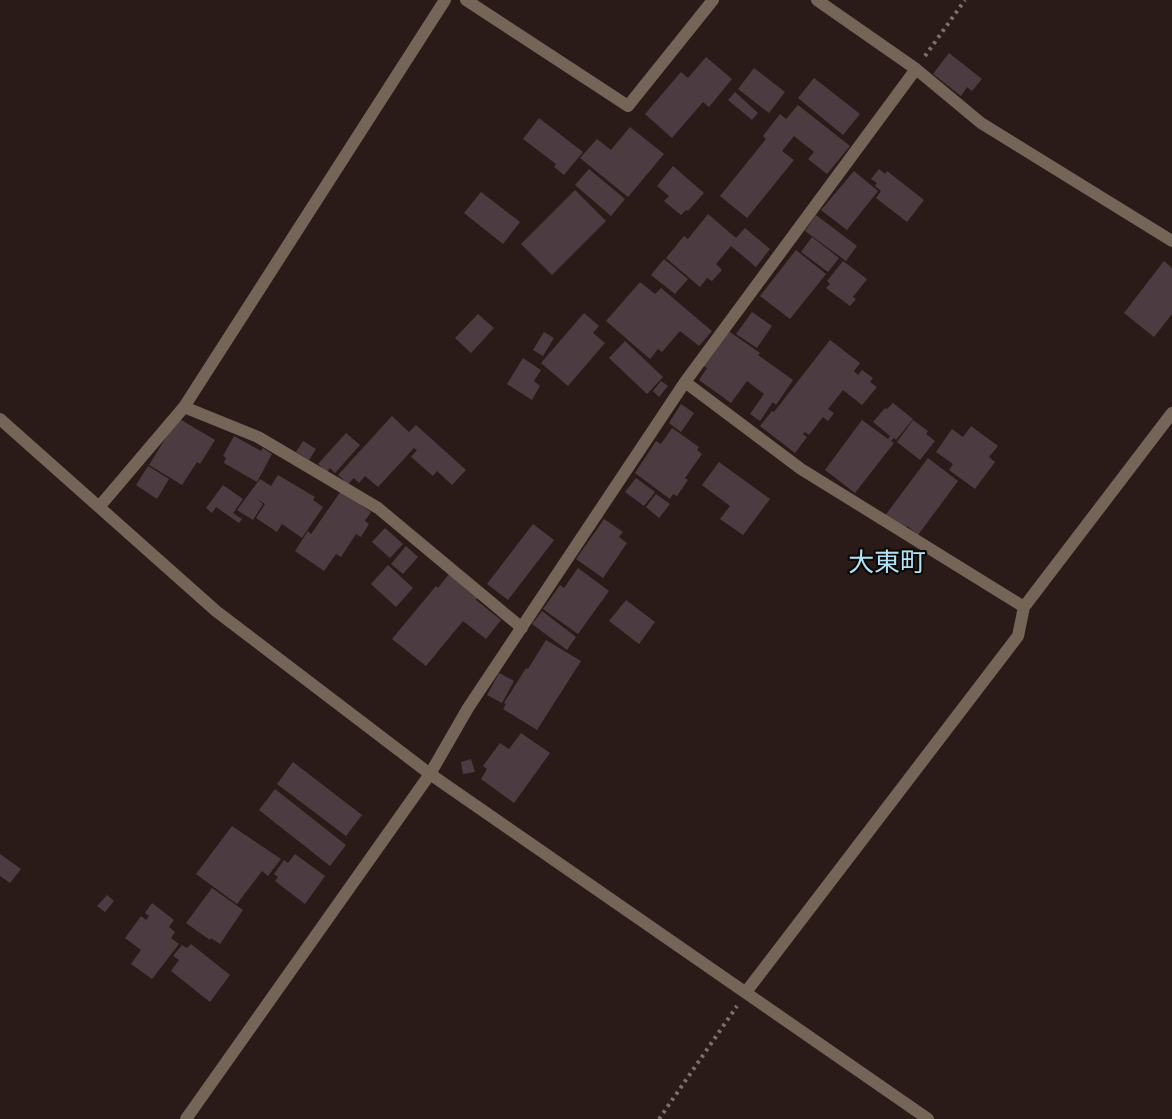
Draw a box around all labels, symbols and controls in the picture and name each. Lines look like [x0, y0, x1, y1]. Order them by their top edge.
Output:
district label: 大東町 [848, 550, 926, 582]

